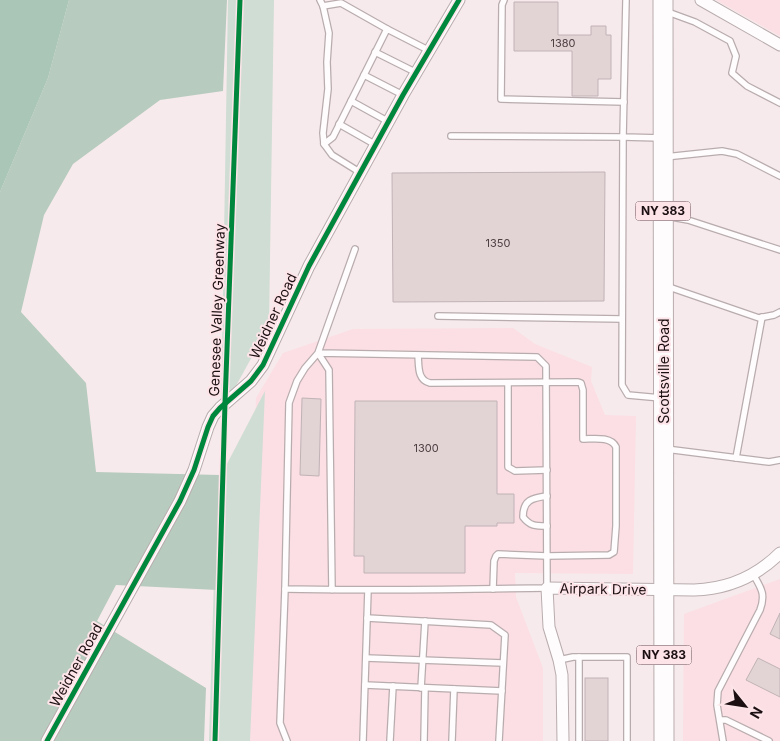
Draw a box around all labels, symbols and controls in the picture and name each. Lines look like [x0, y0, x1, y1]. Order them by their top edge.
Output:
house number: 1380 [550, 36, 576, 50]
road number: NY 383 [636, 202, 690, 220]
street label: Genesee Valley Greenway [205, 223, 228, 397]
house number: 1350 [486, 236, 511, 250]
street label: Weidner Road [245, 270, 300, 361]
street label: Scottsville Road [655, 318, 672, 424]
house number: 1300 [413, 441, 439, 455]
street label: Airpark Drive [559, 579, 647, 598]
street label: Weidner Road [46, 620, 105, 709]
road number: NY 383 [636, 646, 692, 664]
north arrow [720, 681, 770, 731]
text: N [747, 704, 767, 722]

